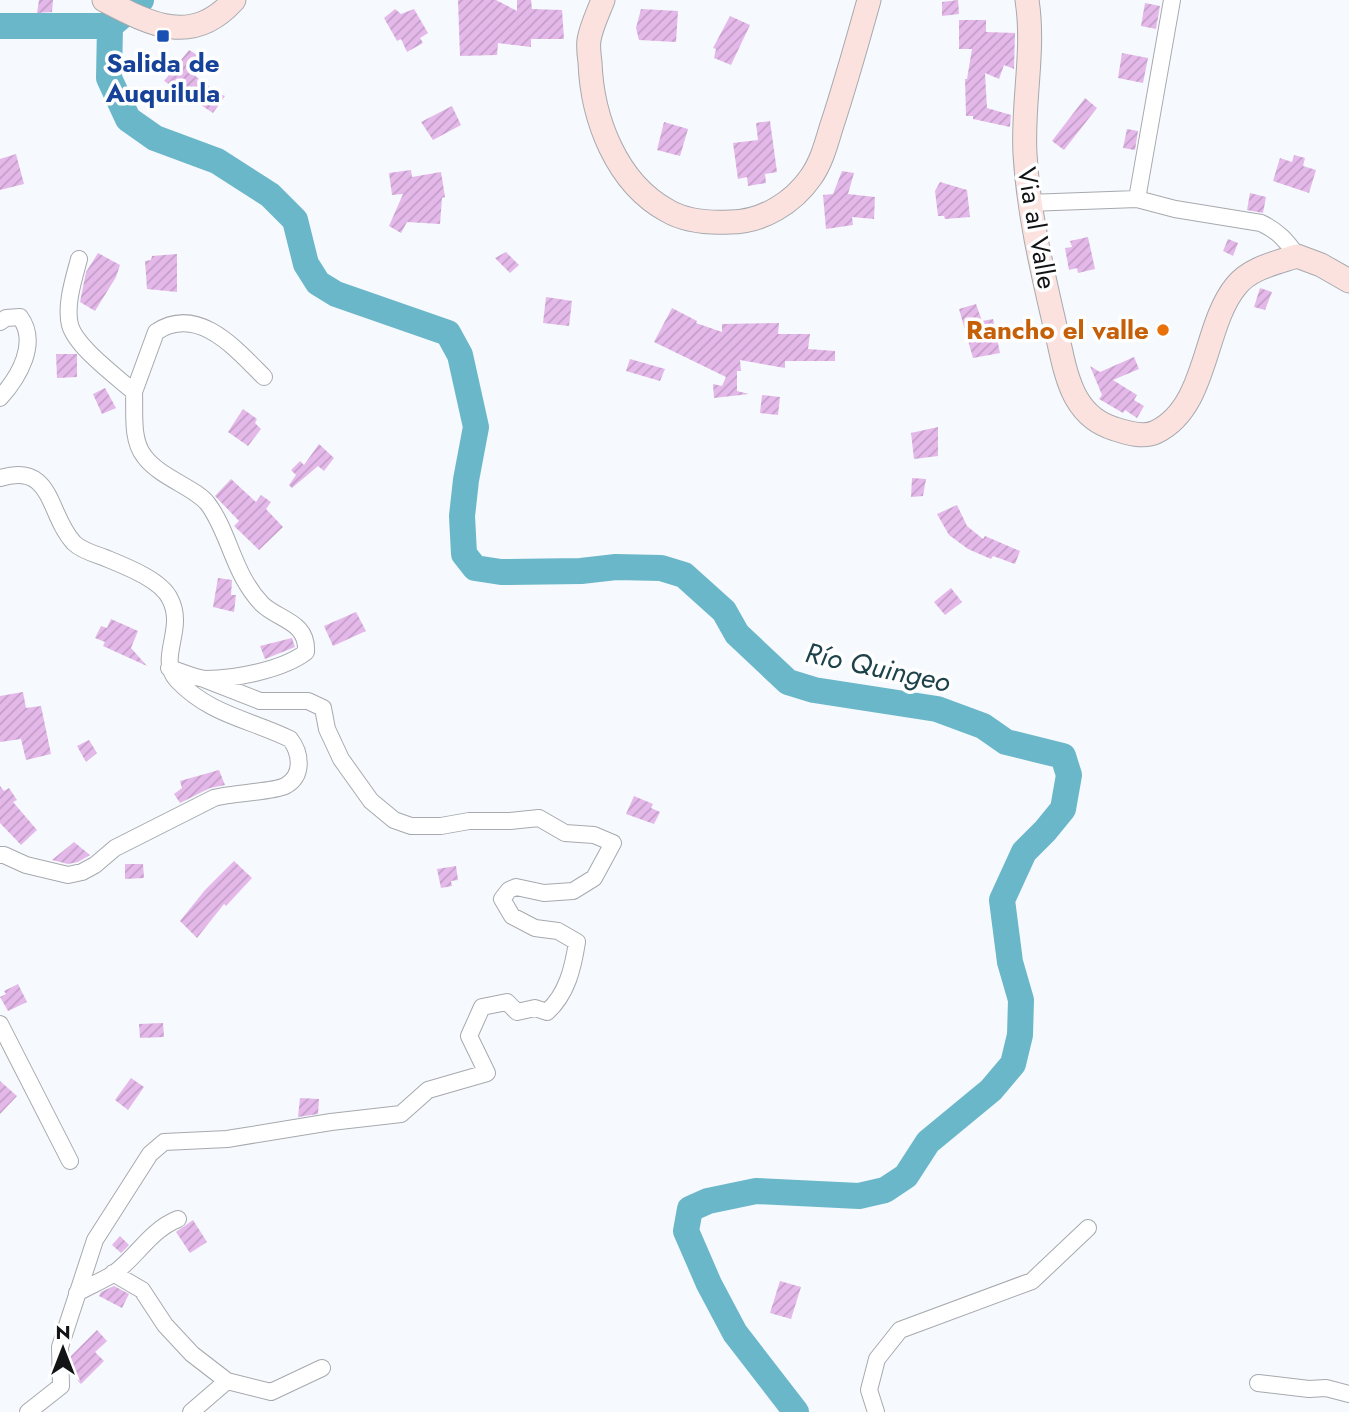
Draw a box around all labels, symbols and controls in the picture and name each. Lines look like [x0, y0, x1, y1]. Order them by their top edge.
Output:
marker: Salida de Auquilula [155, 28, 171, 44]
place label: Salida de Auquilula [105, 44, 220, 112]
street label: Via al Valle [1008, 164, 1066, 292]
place label: Rancho el valle [966, 311, 1149, 349]
marker: Rancho el valle [1155, 322, 1171, 338]
water label: Río Quingeo [802, 632, 954, 703]
north arrow [28, 1314, 98, 1384]
text: N [55, 1319, 71, 1346]

